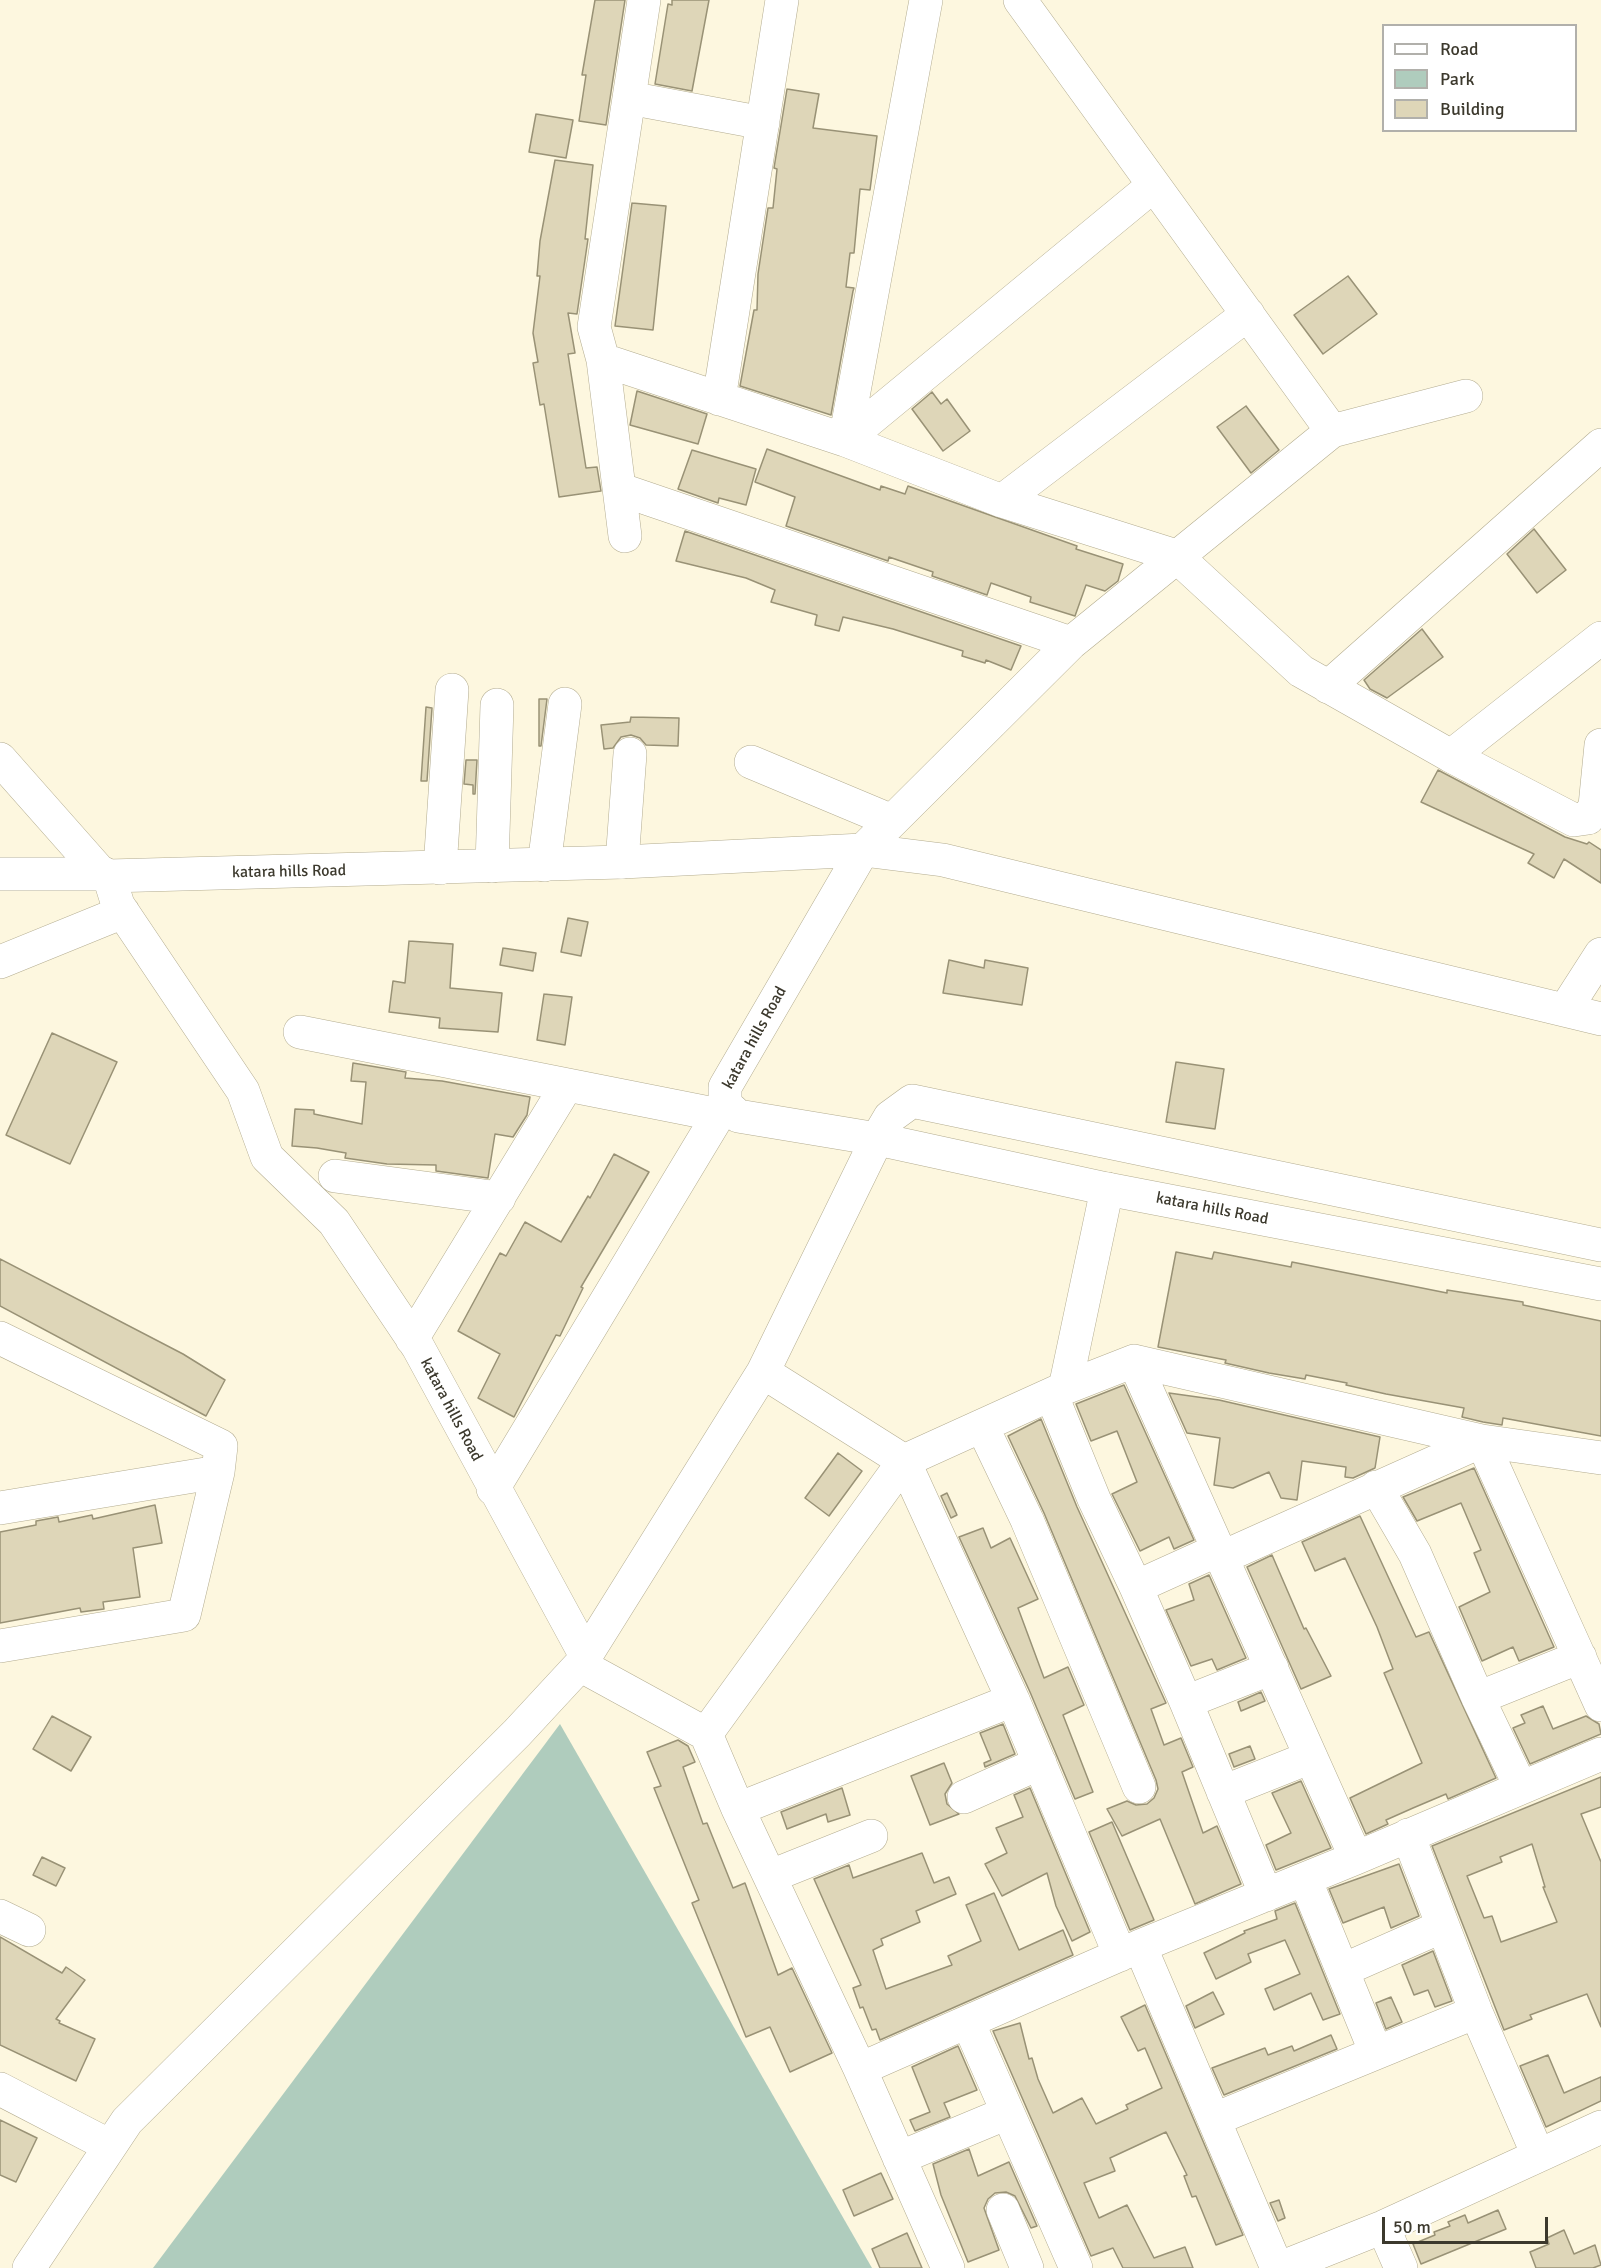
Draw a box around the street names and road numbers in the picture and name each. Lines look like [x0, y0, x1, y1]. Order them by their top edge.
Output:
street label: katara hills Road [232, 861, 346, 883]
street label: katara hills Road [719, 983, 791, 1093]
street label: katara hills Road [1154, 1189, 1270, 1229]
street label: katara hills Road [416, 1355, 486, 1465]

